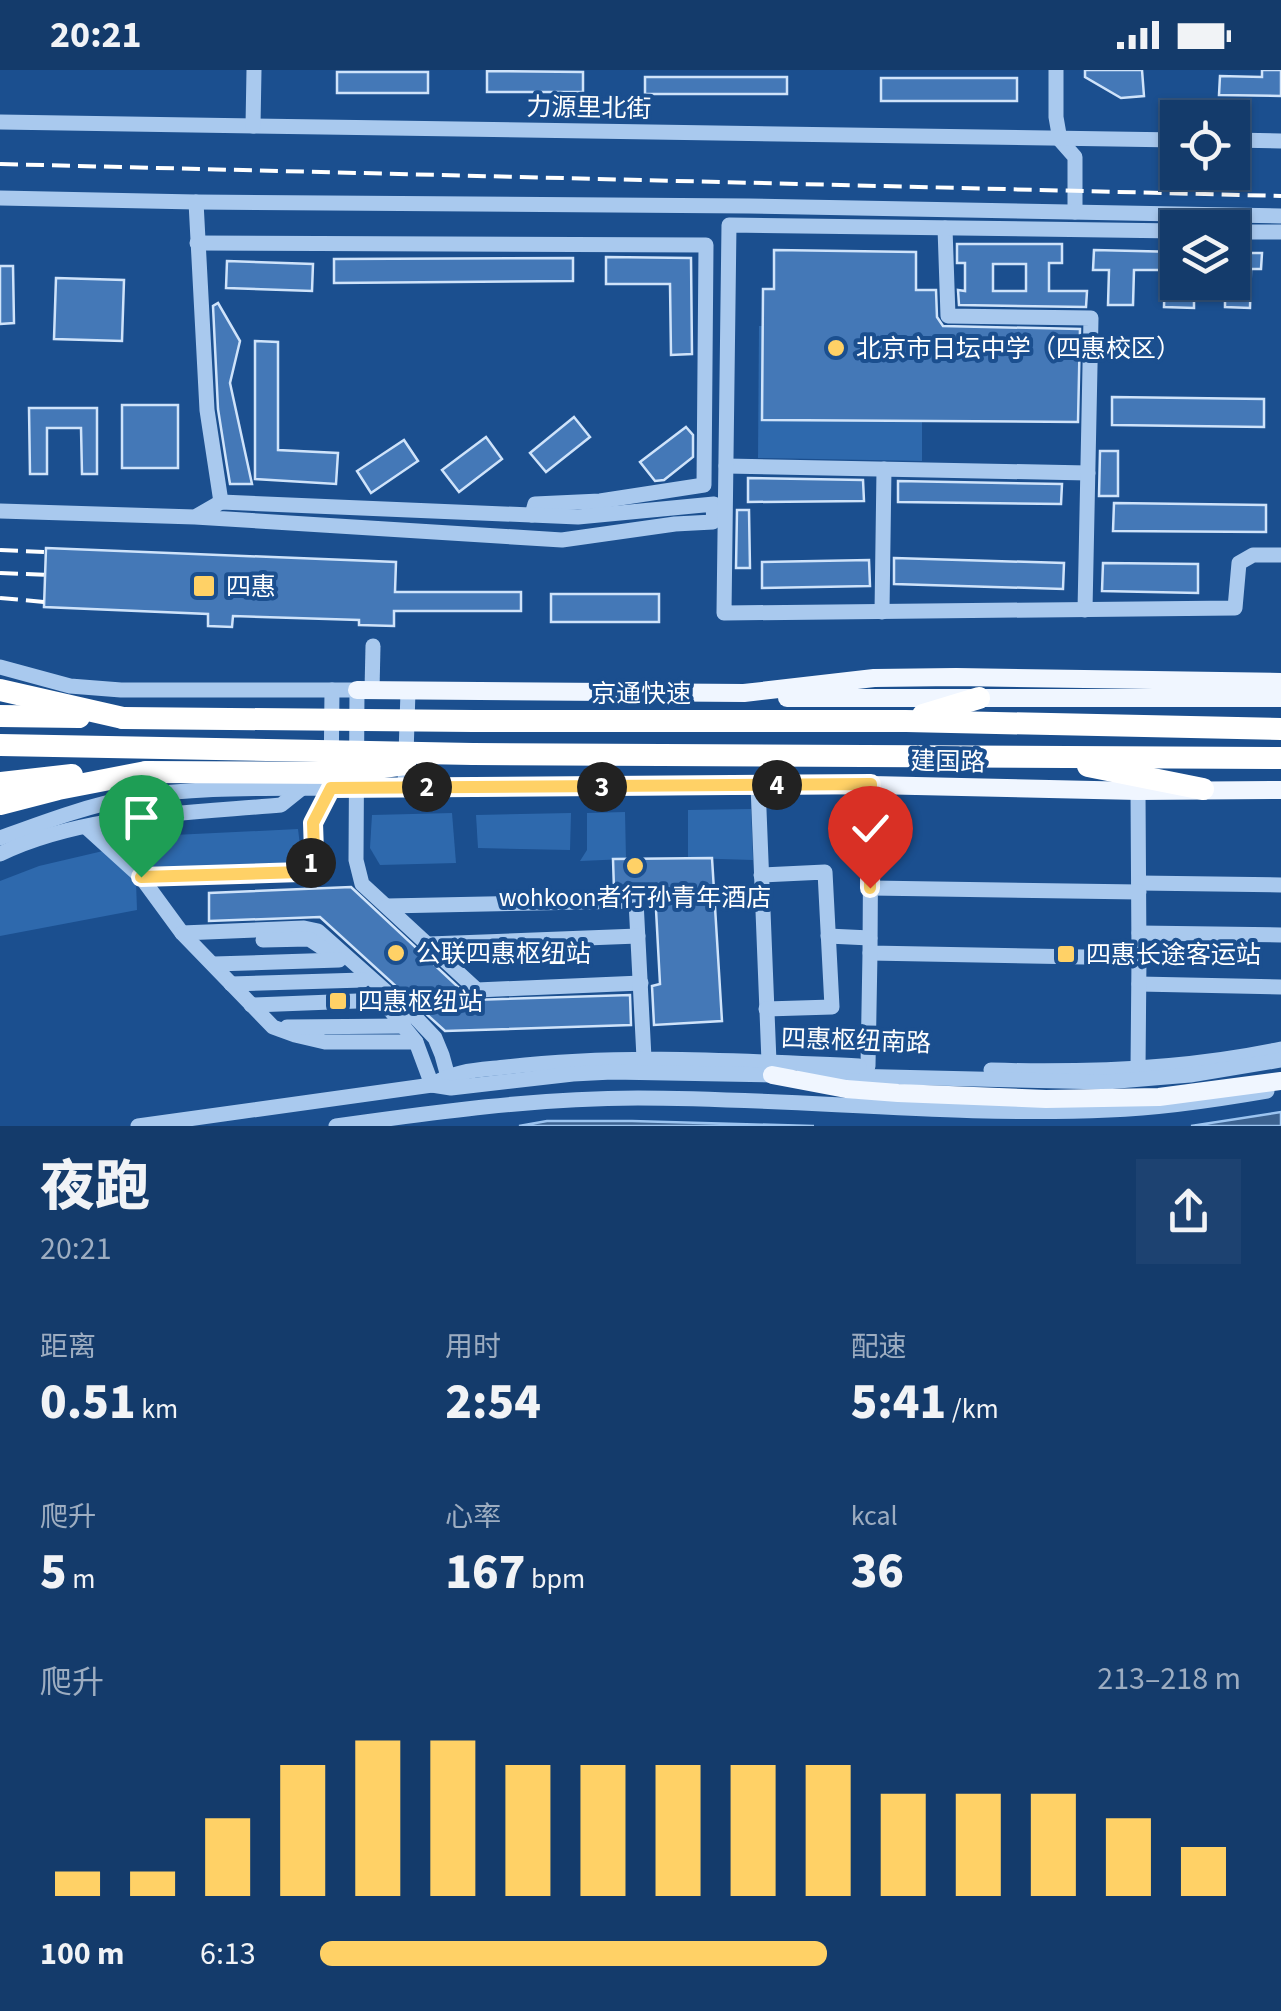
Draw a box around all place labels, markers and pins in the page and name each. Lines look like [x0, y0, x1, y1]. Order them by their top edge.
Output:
place label: 北京市日坛中学（四惠校区） [856, 331, 1181, 367]
marker: 北京市日坛中学（四惠校区） [825, 337, 847, 359]
place label: 四惠 [226, 569, 276, 605]
marker: 四惠 [191, 573, 217, 599]
pin: 4 [752, 760, 802, 810]
pin: 2 [402, 762, 452, 812]
pin: 3 [577, 762, 627, 812]
pin [99, 775, 184, 878]
pin [828, 786, 913, 889]
pin: 1 [286, 838, 336, 888]
marker: wohkoon者行孙青年酒店 [624, 855, 646, 877]
place label: wohkoon者行孙青年酒店 [499, 880, 771, 916]
place label: 公联四惠枢纽站 [416, 936, 591, 972]
place label: 四惠长途客运站 [1086, 937, 1261, 973]
marker: 公联四惠枢纽站 [385, 942, 407, 964]
marker: 四惠长途客运站 [1055, 943, 1077, 965]
place label: 四惠枢纽站 [358, 984, 483, 1020]
marker: 四惠枢纽站 [327, 990, 349, 1012]

